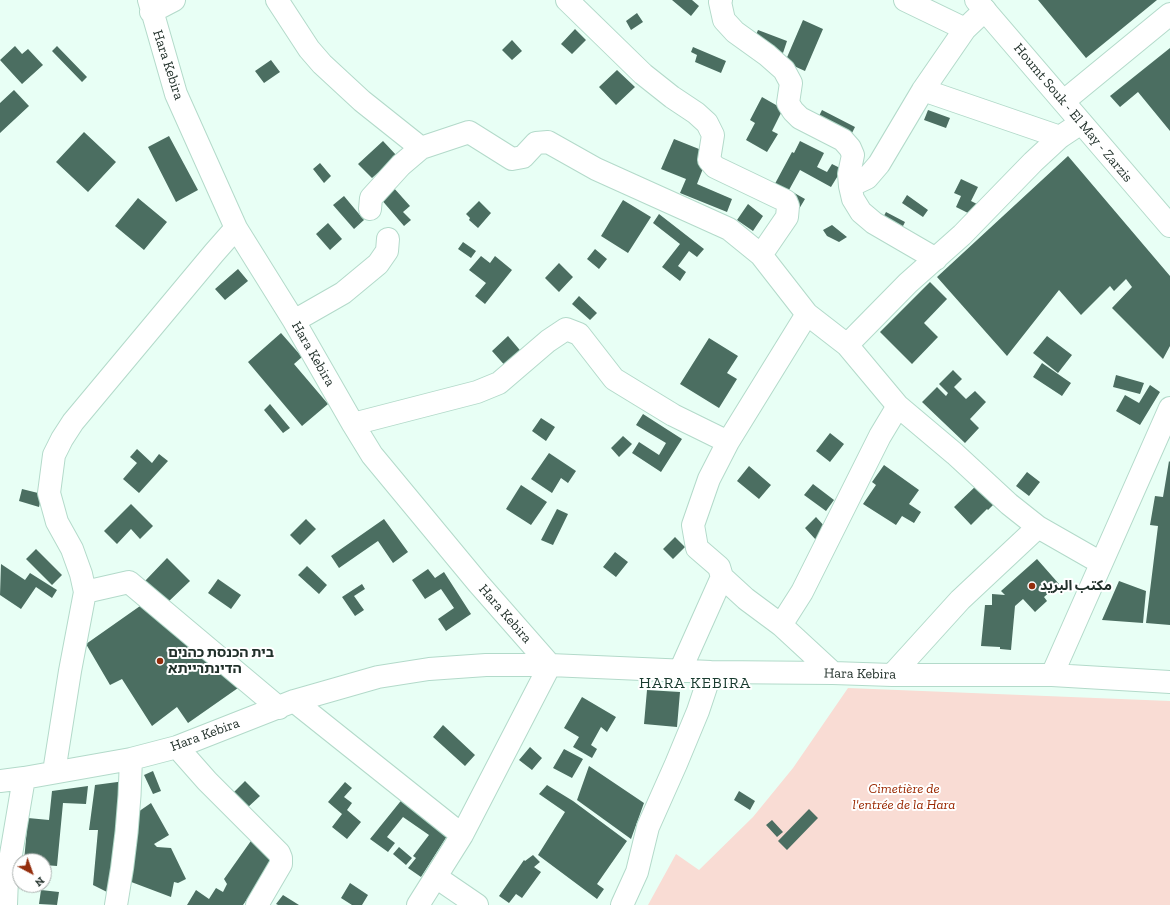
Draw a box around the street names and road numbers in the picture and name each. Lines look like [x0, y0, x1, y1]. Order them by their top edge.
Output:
street label: Hara Kebira [149, 28, 187, 102]
street label: Houmt Souk - El May - Zarzis [1010, 40, 1136, 186]
street label: Hara Kebira [288, 318, 338, 390]
street label: Hara Kebira [475, 581, 535, 647]
street label: Hara Kebira [824, 665, 896, 683]
street label: Hara Kebira [168, 715, 242, 755]

